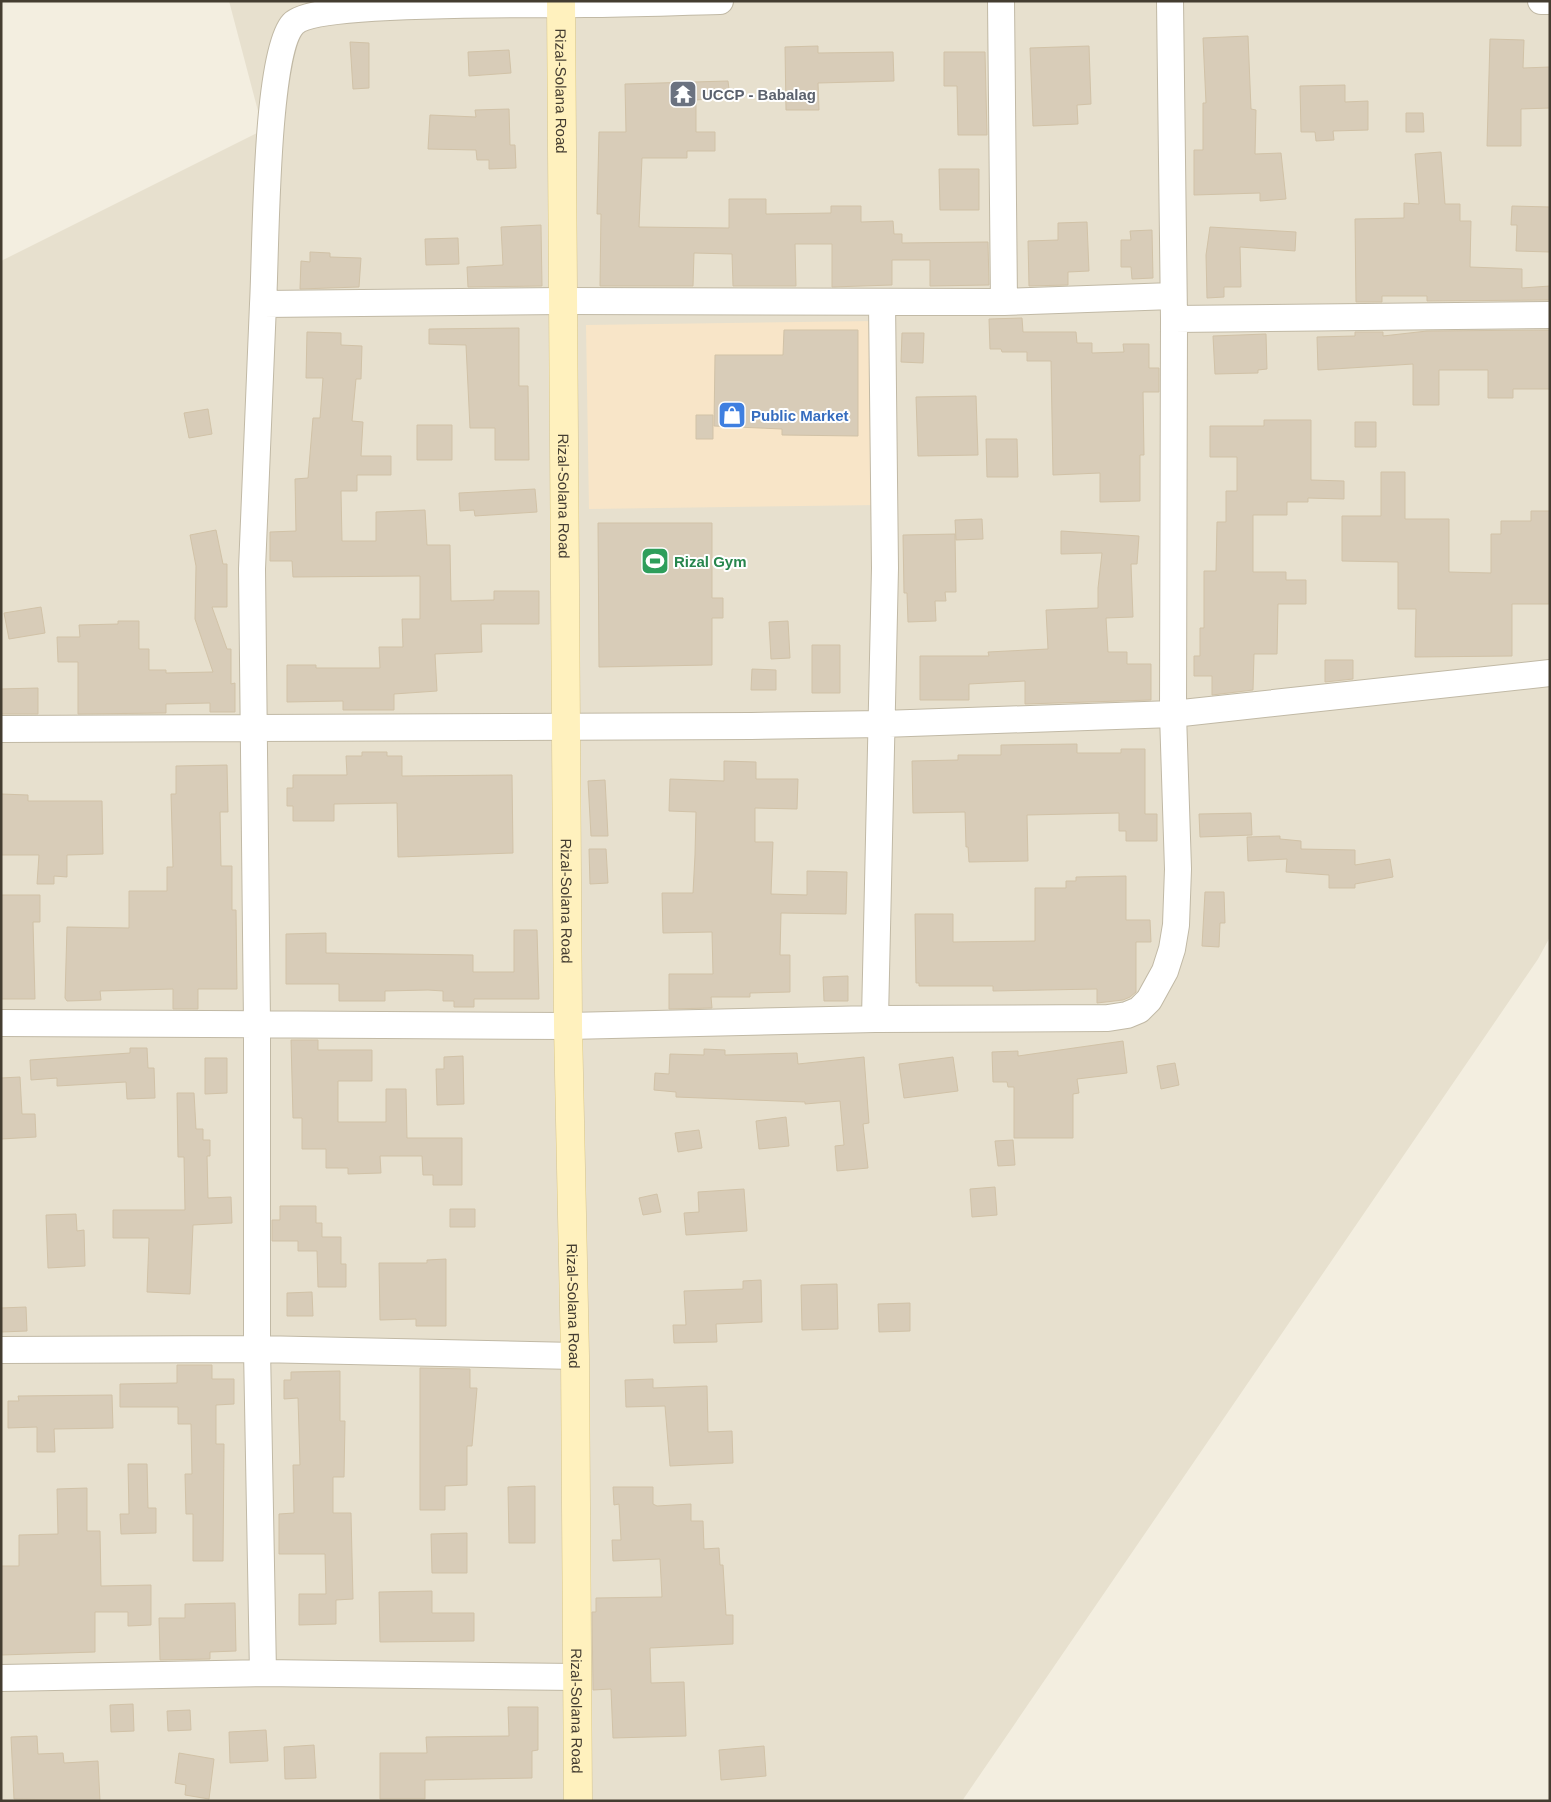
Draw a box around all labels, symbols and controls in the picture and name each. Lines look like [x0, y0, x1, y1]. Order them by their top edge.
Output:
street label: Rizal-Solana Road [553, 28, 571, 154]
temple icon: UCCP - Babalag [668, 79, 698, 109]
place label: UCCP - Babalag [702, 86, 816, 103]
shop icon: Public Market [717, 400, 747, 430]
place label: Public Market [751, 407, 849, 424]
street label: Rizal-Solana Road [555, 433, 573, 559]
sports icon: Rizal Gym [640, 546, 670, 576]
place label: Rizal Gym [674, 553, 747, 570]
street label: Rizal-Solana Road [558, 838, 576, 964]
street label: Rizal-Solana Road [564, 1243, 584, 1369]
street label: Rizal-Solana Road [568, 1648, 586, 1774]

